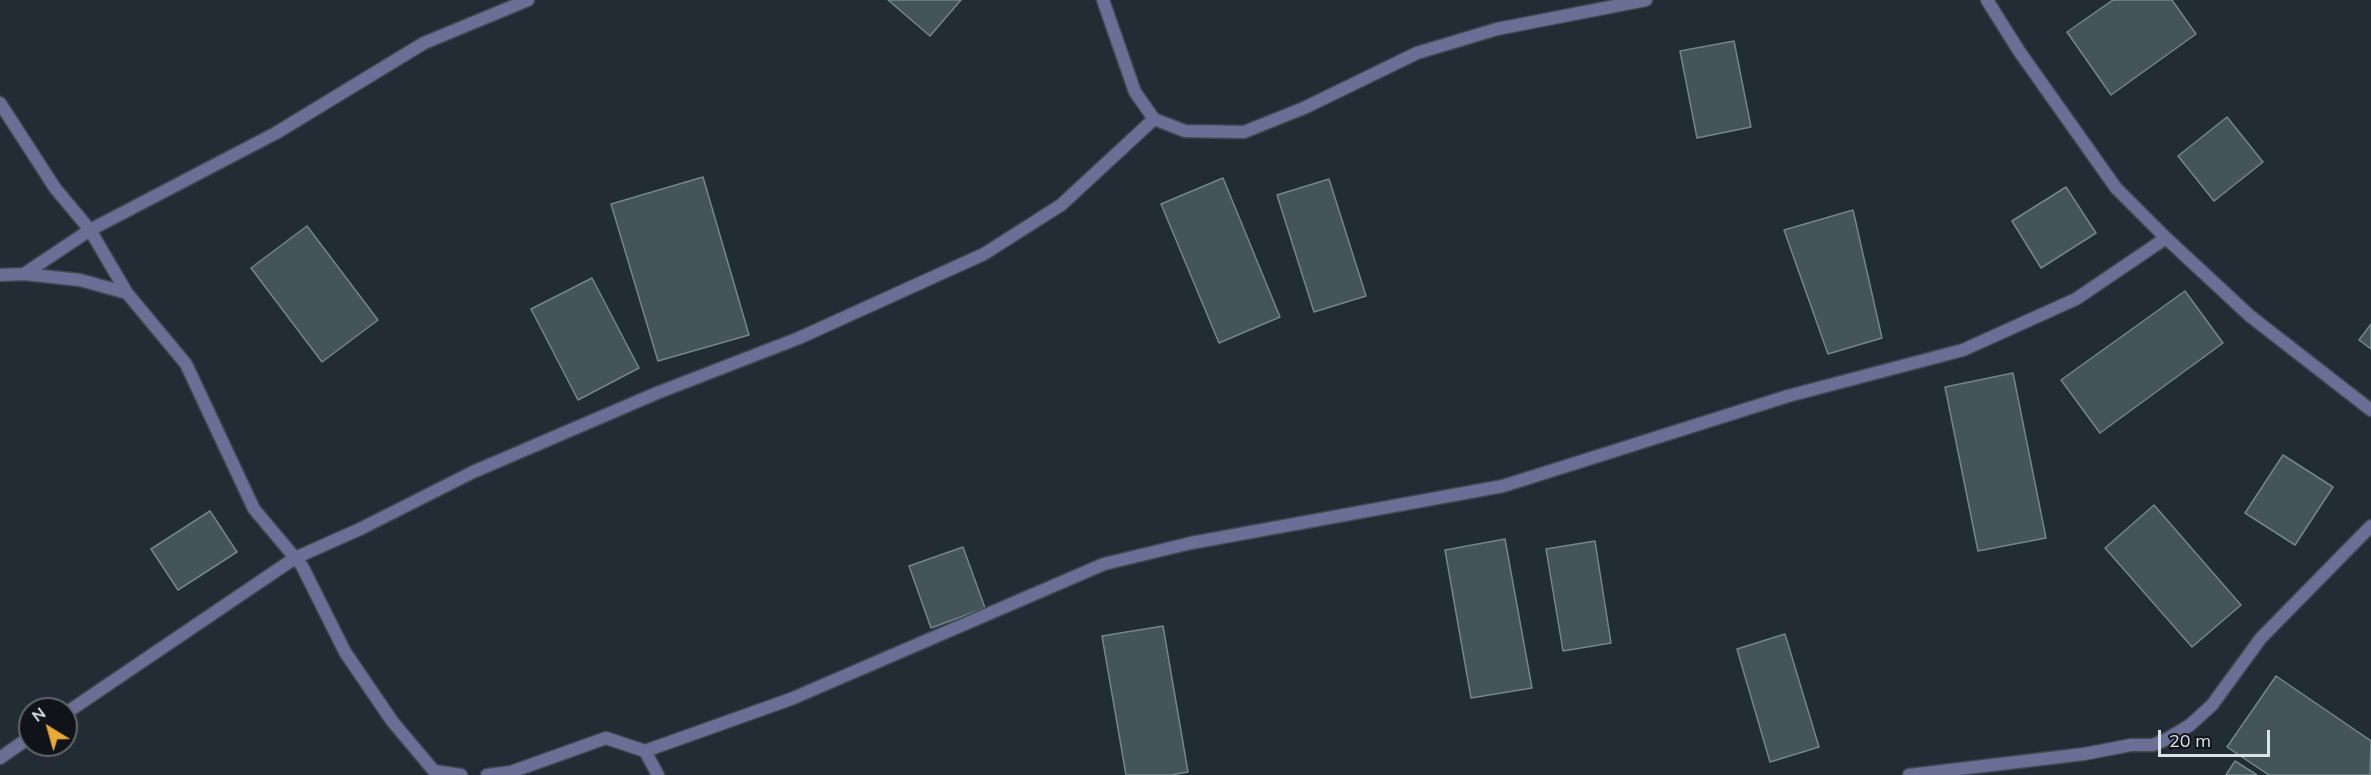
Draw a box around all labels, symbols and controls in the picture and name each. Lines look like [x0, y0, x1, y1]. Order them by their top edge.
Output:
north arrow [18, 697, 78, 757]
text: N [28, 703, 49, 726]
scale bar [2161, 718, 2274, 756]
text: 20 m [2169, 729, 2211, 752]

